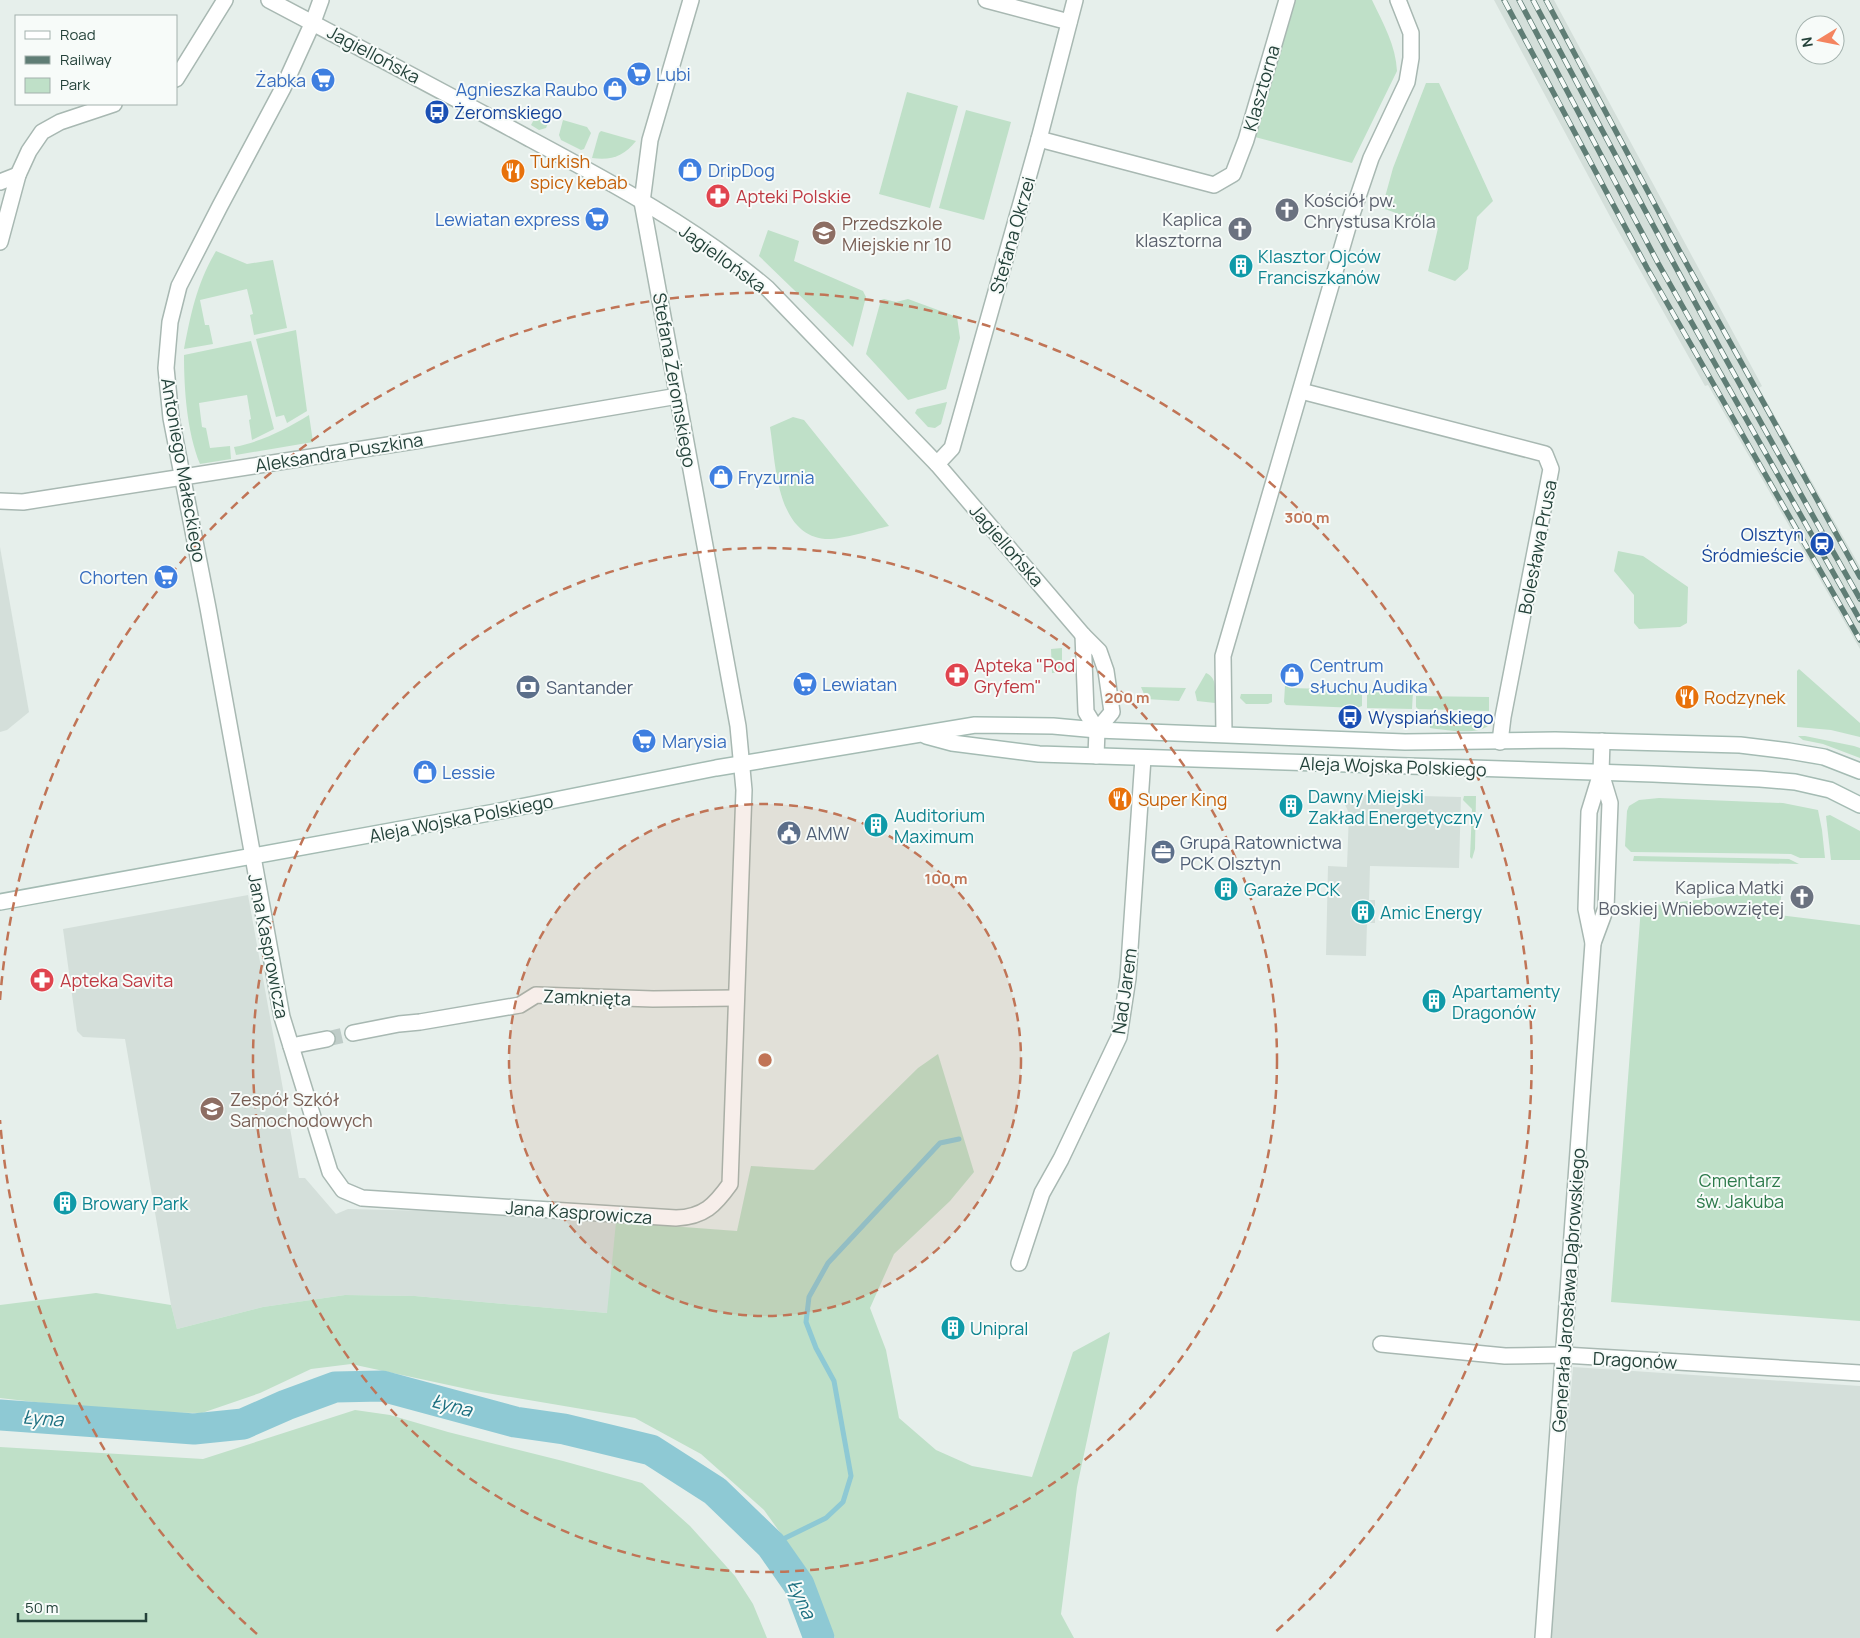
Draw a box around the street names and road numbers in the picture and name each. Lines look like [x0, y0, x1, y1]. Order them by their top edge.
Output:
street label: Jagiellońska [323, 19, 425, 89]
street label: Klasztorna [1237, 42, 1285, 134]
street label: Stefana Okrzei [984, 174, 1040, 296]
street label: Jagiellońska [675, 218, 771, 298]
street label: Stefana Żeromskiego [648, 291, 702, 469]
street label: Antoniego Małeckiego [156, 376, 212, 564]
street label: Aleksandra Puszkina [253, 427, 425, 477]
street label: Bolesława Prusa [1512, 478, 1562, 616]
street label: Jagiellońska [965, 499, 1049, 591]
street label: Aleja Wojska Polskiego [1299, 751, 1487, 781]
street label: Aleja Wojska Polskiego [367, 788, 555, 848]
street label: Jana Kasprowicza [243, 872, 295, 1020]
street label: Nad Jarem [1106, 946, 1142, 1036]
street label: Zamknięta [543, 983, 631, 1011]
street label: Generała Jarosława Dąbrowskiego [1546, 1147, 1590, 1433]
street label: Jana Kasprowicza [505, 1195, 653, 1229]
street label: Dragonów [1592, 1346, 1678, 1374]

